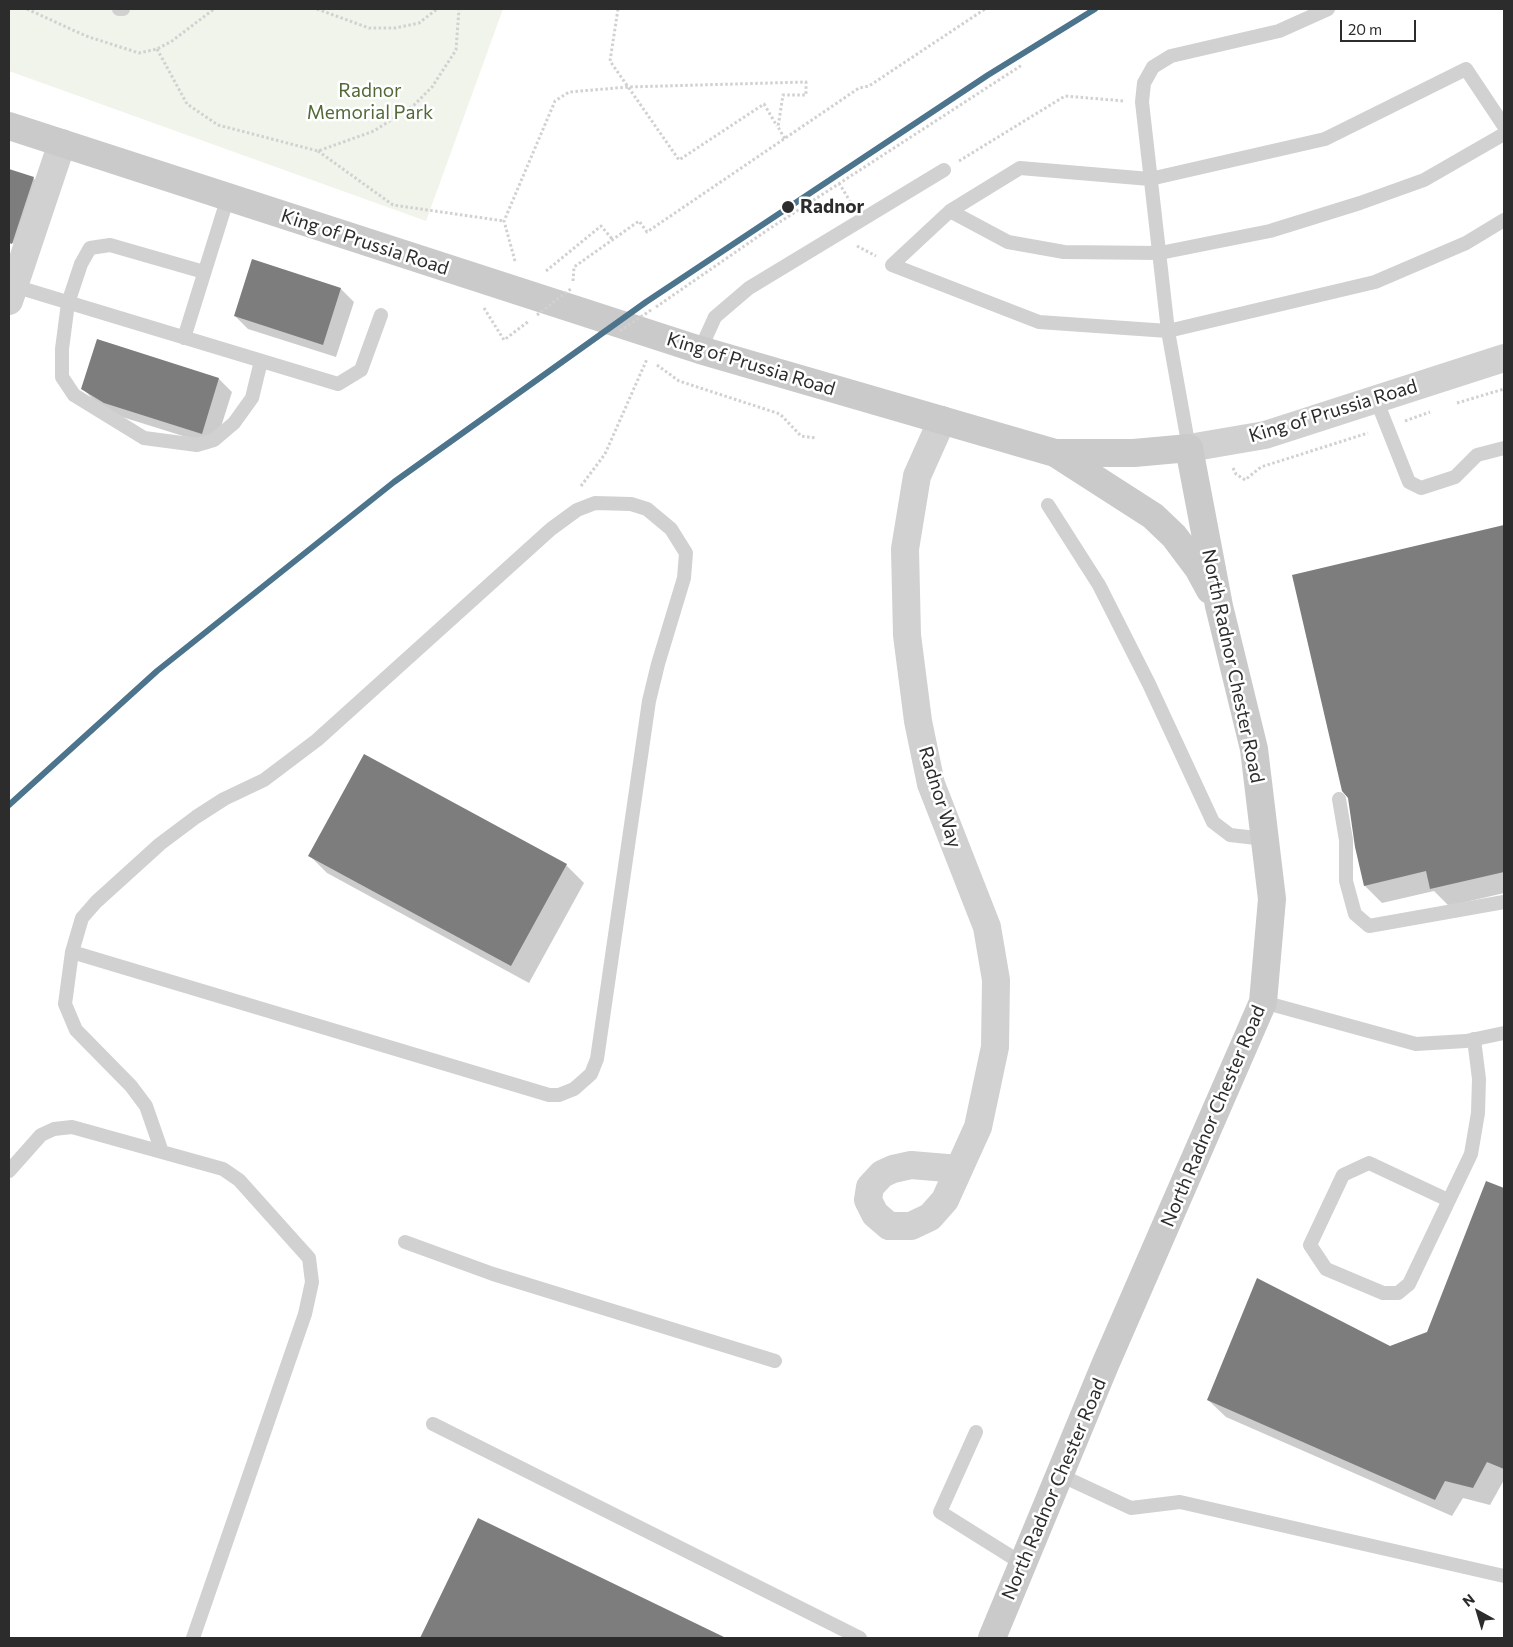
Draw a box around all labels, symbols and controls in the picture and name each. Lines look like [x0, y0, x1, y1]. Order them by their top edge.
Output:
scale bar [1343, 10, 1419, 42]
text: 20 m [1348, 20, 1382, 38]
park label: Radnor Memorial Park [307, 80, 433, 124]
place label: Radnor [800, 196, 864, 218]
marker: Radnor [780, 199, 796, 215]
street label: King of Prussia Road [278, 204, 452, 280]
street label: King of Prussia Road [664, 328, 838, 400]
street label: King of Prussia Road [1246, 375, 1420, 447]
street label: North Radnor Chester Road [1197, 547, 1269, 785]
street label: Radnor Way [914, 743, 966, 851]
street label: North Radnor Chester Road [1156, 1002, 1270, 1230]
street label: North Radnor Chester Road [997, 1375, 1111, 1603]
north arrow [1453, 1587, 1503, 1637]
text: N [1459, 1590, 1478, 1610]

